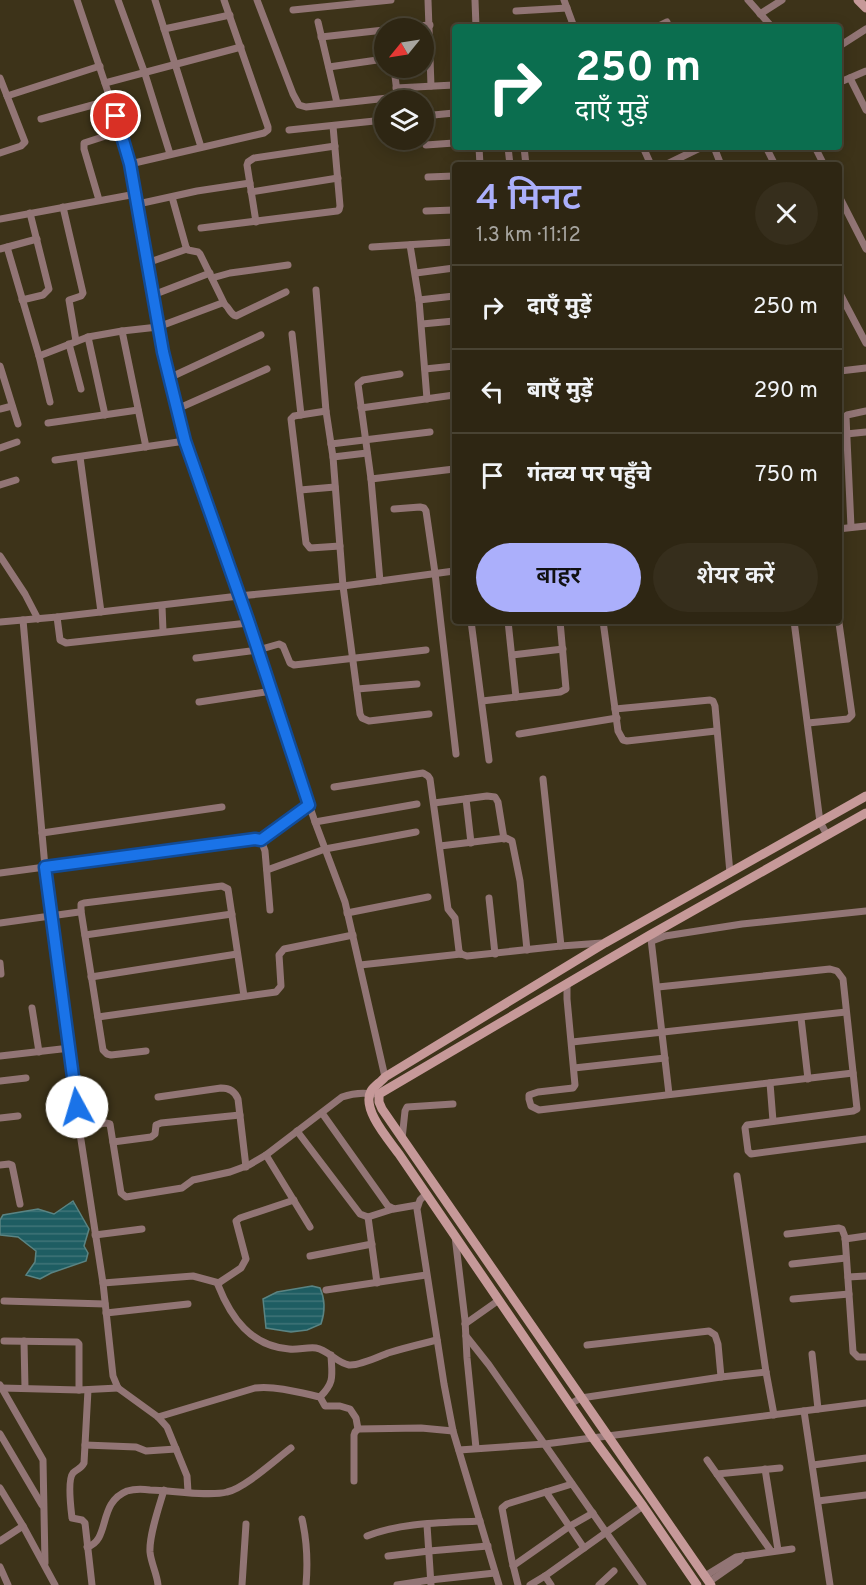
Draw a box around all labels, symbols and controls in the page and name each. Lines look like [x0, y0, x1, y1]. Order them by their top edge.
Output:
north arrow [374, 18, 434, 78]
map controls [374, 18, 434, 150]
text: 250 m [575, 43, 701, 96]
icon: right [476, 48, 554, 126]
pin [90, 90, 141, 141]
button: layers [374, 90, 434, 150]
text: दाएँ मुड़ें [575, 95, 648, 129]
icon: arrive [99, 99, 132, 132]
text: 4 मिनट [476, 177, 581, 223]
button: close [755, 182, 818, 245]
text: 1.3 km · 11:12 [476, 223, 581, 249]
icon: right [476, 291, 509, 324]
text: दाएँ मुड़ें [527, 294, 592, 321]
text: 250 m [753, 294, 818, 321]
icon: left [476, 375, 509, 408]
text: बाएँ मुड़ें [527, 378, 593, 405]
text: 290 m [754, 378, 818, 405]
icon: arrive [476, 459, 509, 492]
text: गंतव्य पर पहुँचे [527, 462, 651, 489]
text: 750 m [755, 462, 818, 489]
button: बाहर [476, 543, 641, 612]
button: शेयर करें [653, 543, 818, 612]
position arrow [45, 1075, 109, 1139]

